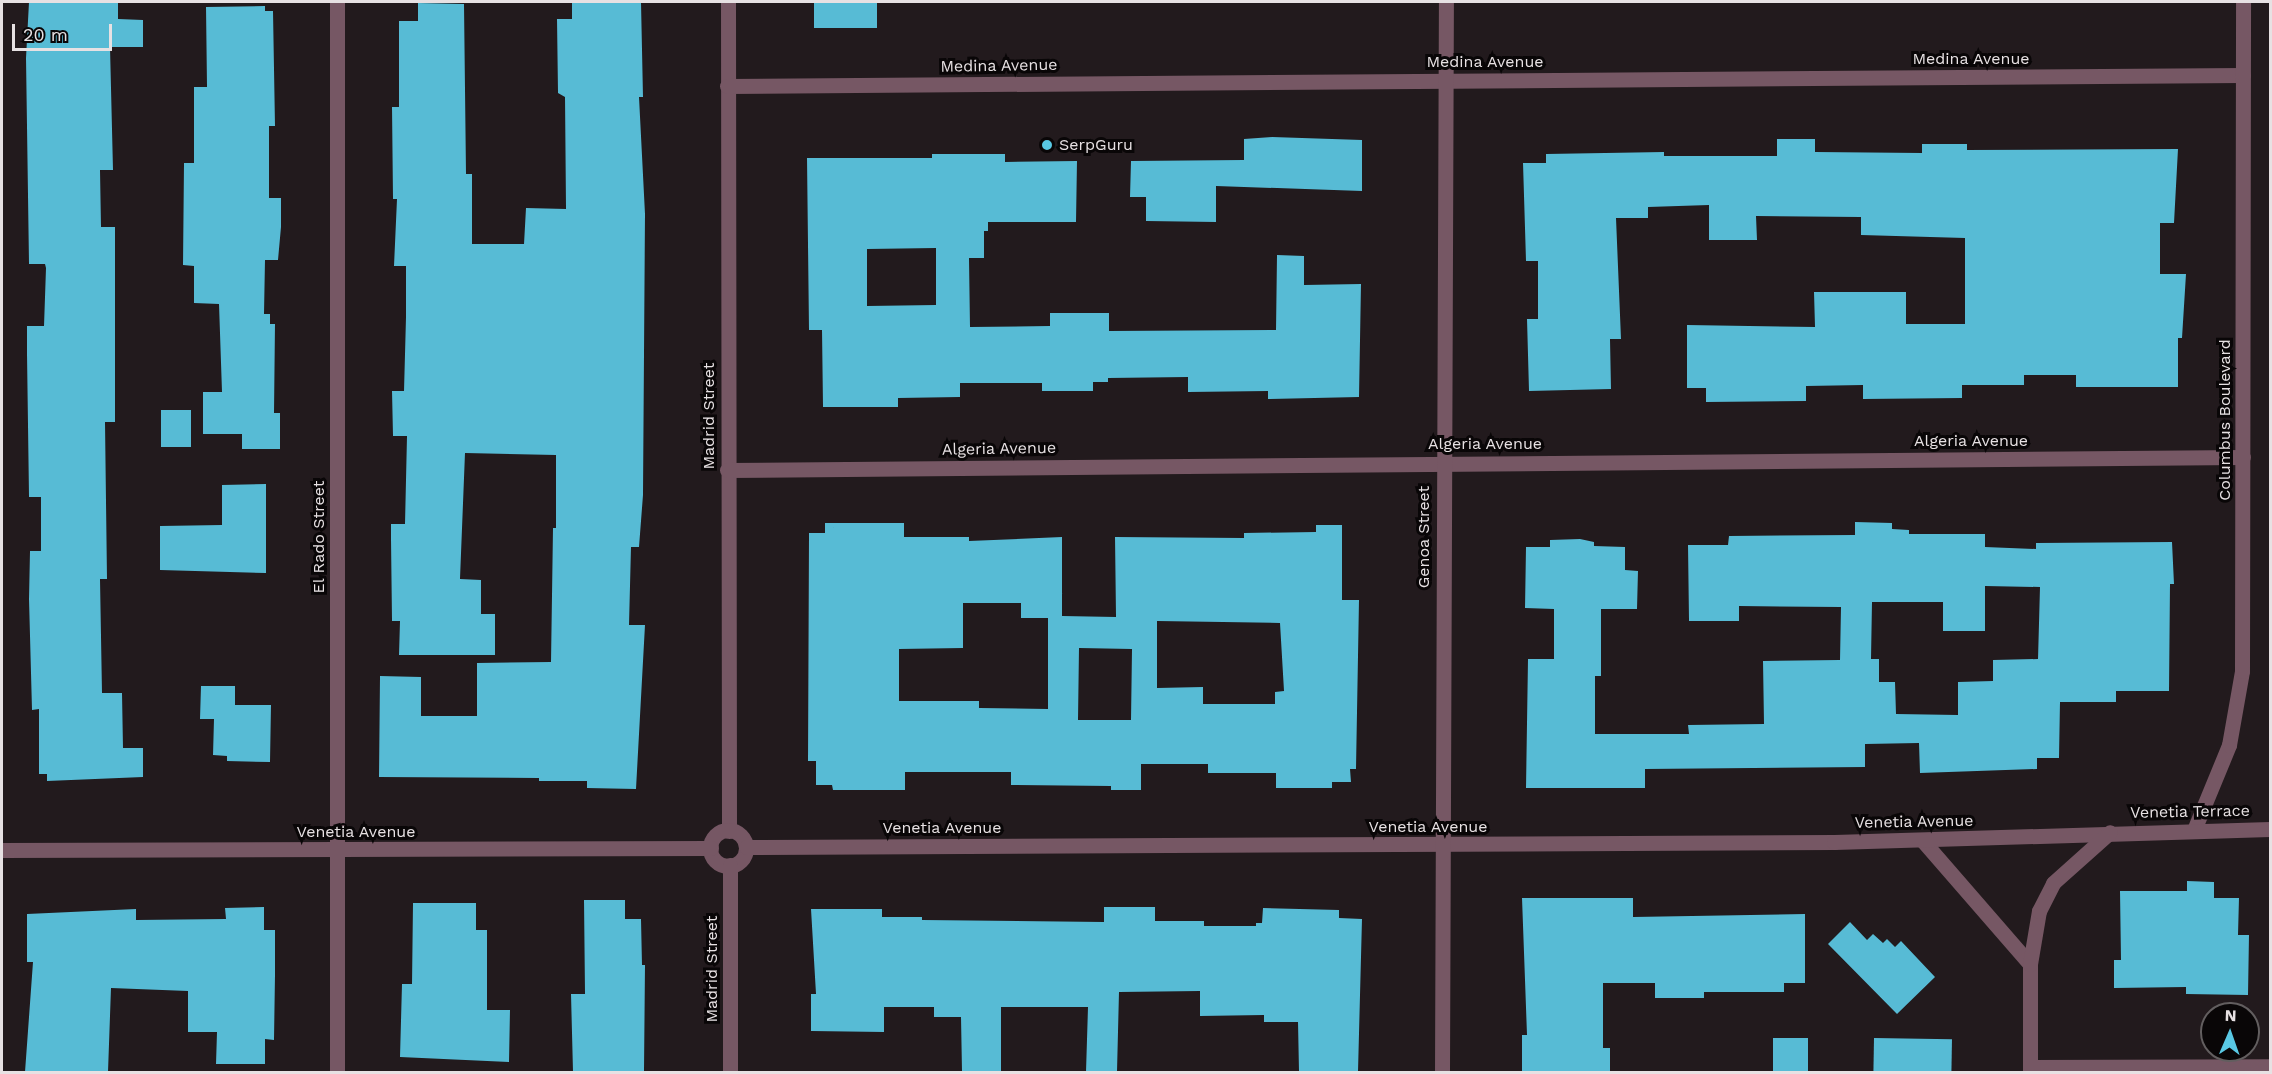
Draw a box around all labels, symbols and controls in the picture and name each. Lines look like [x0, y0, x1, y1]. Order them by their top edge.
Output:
scale bar [15, 12, 116, 50]
text: 20 m [23, 24, 68, 45]
street label: Medina Avenue [1912, 49, 2030, 69]
street label: Medina Avenue [1426, 52, 1544, 72]
street label: Medina Avenue [940, 55, 1058, 77]
place label: SerpGuru [1059, 135, 1133, 155]
marker: SerpGuru [1040, 138, 1054, 152]
street label: Columbus Boulevard [2215, 339, 2235, 501]
street label: Madrid Street [699, 362, 719, 470]
street label: Algeria Avenue [1913, 431, 2029, 451]
street label: Algeria Avenue [1427, 434, 1543, 454]
street label: Algeria Avenue [941, 438, 1057, 460]
street label: El Rado Street [309, 480, 329, 594]
street label: Genoa Street [1414, 486, 1434, 588]
street label: Venetia Terrace [2130, 801, 2250, 823]
street label: Venetia Avenue [1854, 811, 1974, 833]
street label: Venetia Avenue [1368, 817, 1488, 837]
street label: Venetia Avenue [882, 818, 1002, 838]
street label: Venetia Avenue [296, 822, 416, 842]
street label: Madrid Street [702, 915, 722, 1023]
north arrow [2200, 1002, 2260, 1062]
text: N [2224, 1006, 2237, 1025]

